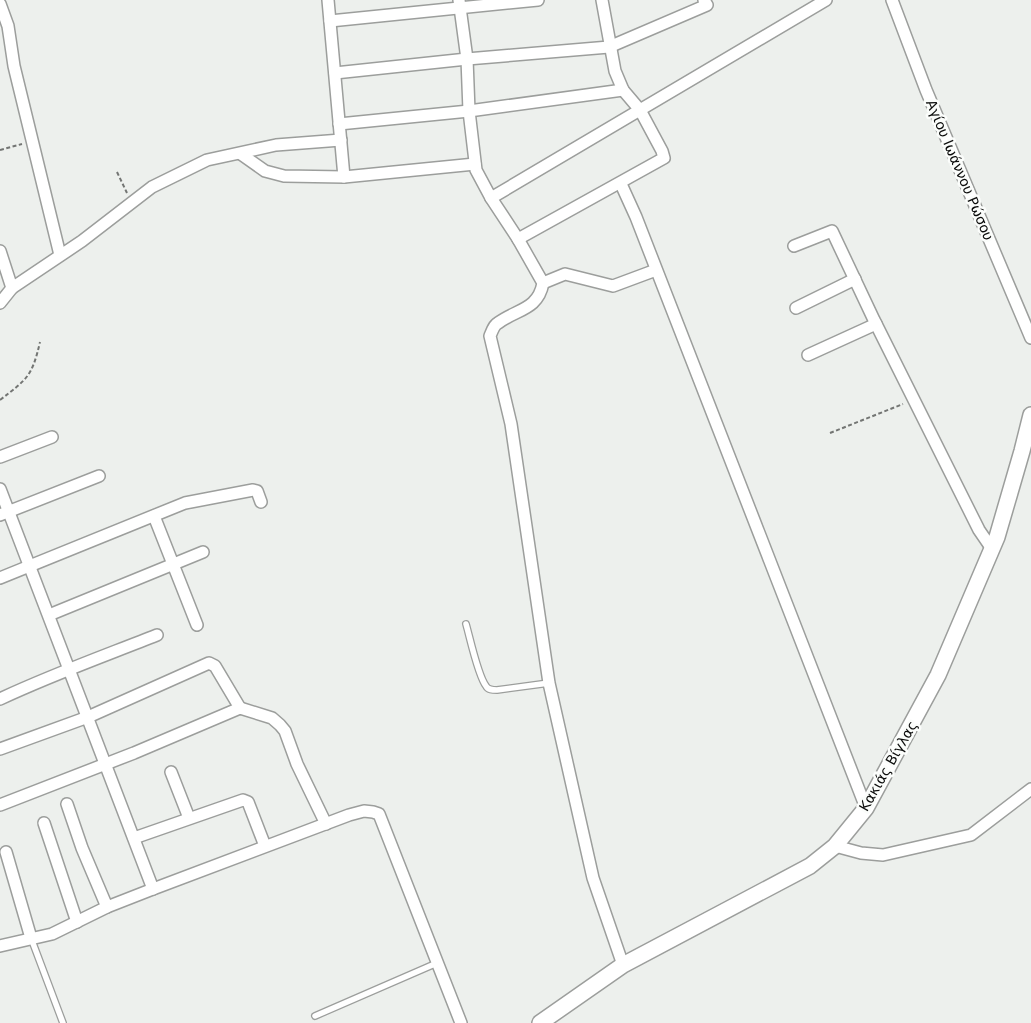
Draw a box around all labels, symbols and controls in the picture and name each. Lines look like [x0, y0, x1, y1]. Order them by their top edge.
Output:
street label: Αγίου Ιωάννου Ρώσου [923, 97, 997, 243]
street label: Κακιάς Βίγλας [856, 718, 920, 814]

